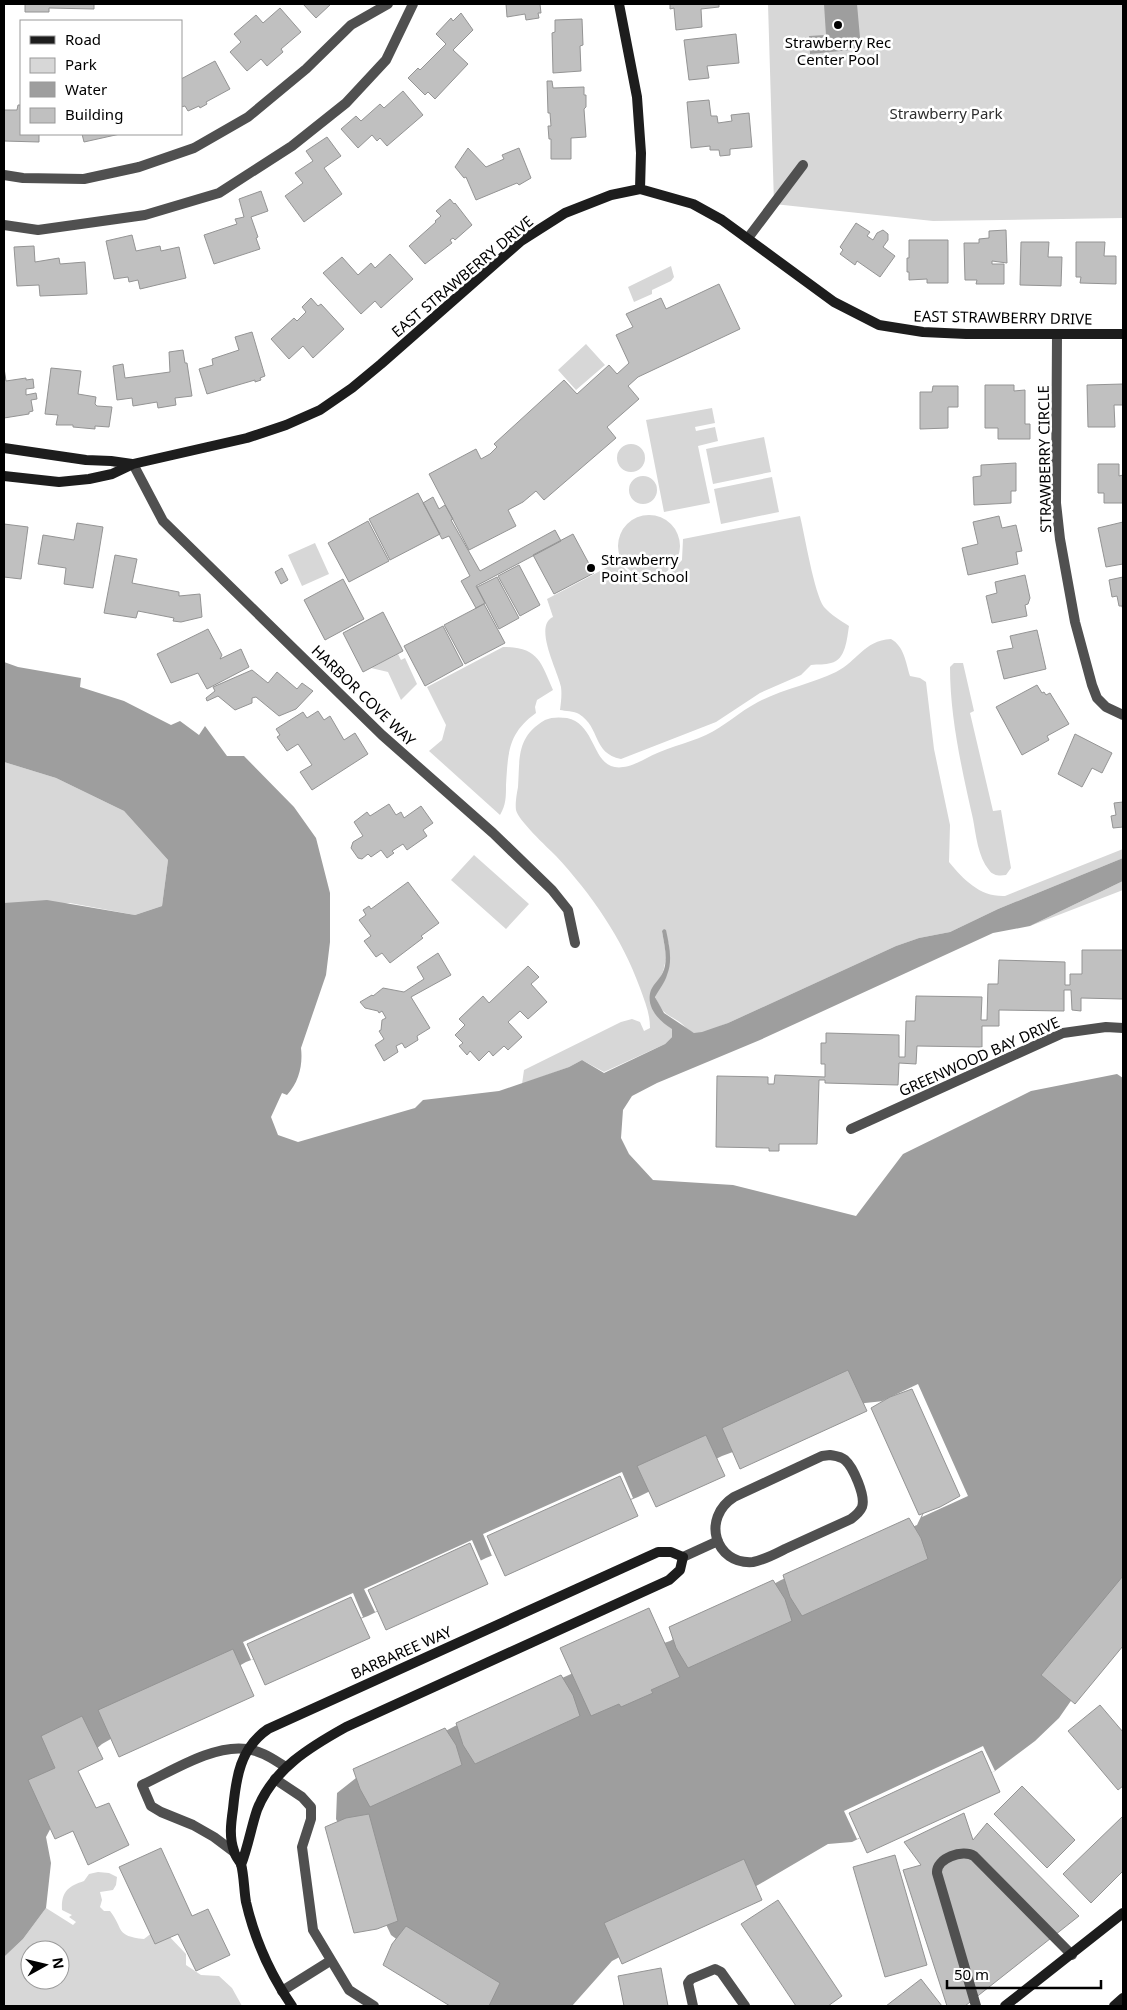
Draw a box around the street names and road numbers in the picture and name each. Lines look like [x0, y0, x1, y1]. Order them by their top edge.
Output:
street label: EAST STRAWBERRY DRIVE [387, 211, 537, 341]
street label: EAST STRAWBERRY DRIVE [913, 305, 1093, 329]
street label: STRAWBERRY CIRCLE [1033, 385, 1055, 533]
street label: HARBOR COVE WAY [308, 640, 421, 750]
street label: GREENWOOD BAY DRIVE [895, 1011, 1063, 1101]
street label: BARBAREE WAY [347, 1621, 455, 1683]

